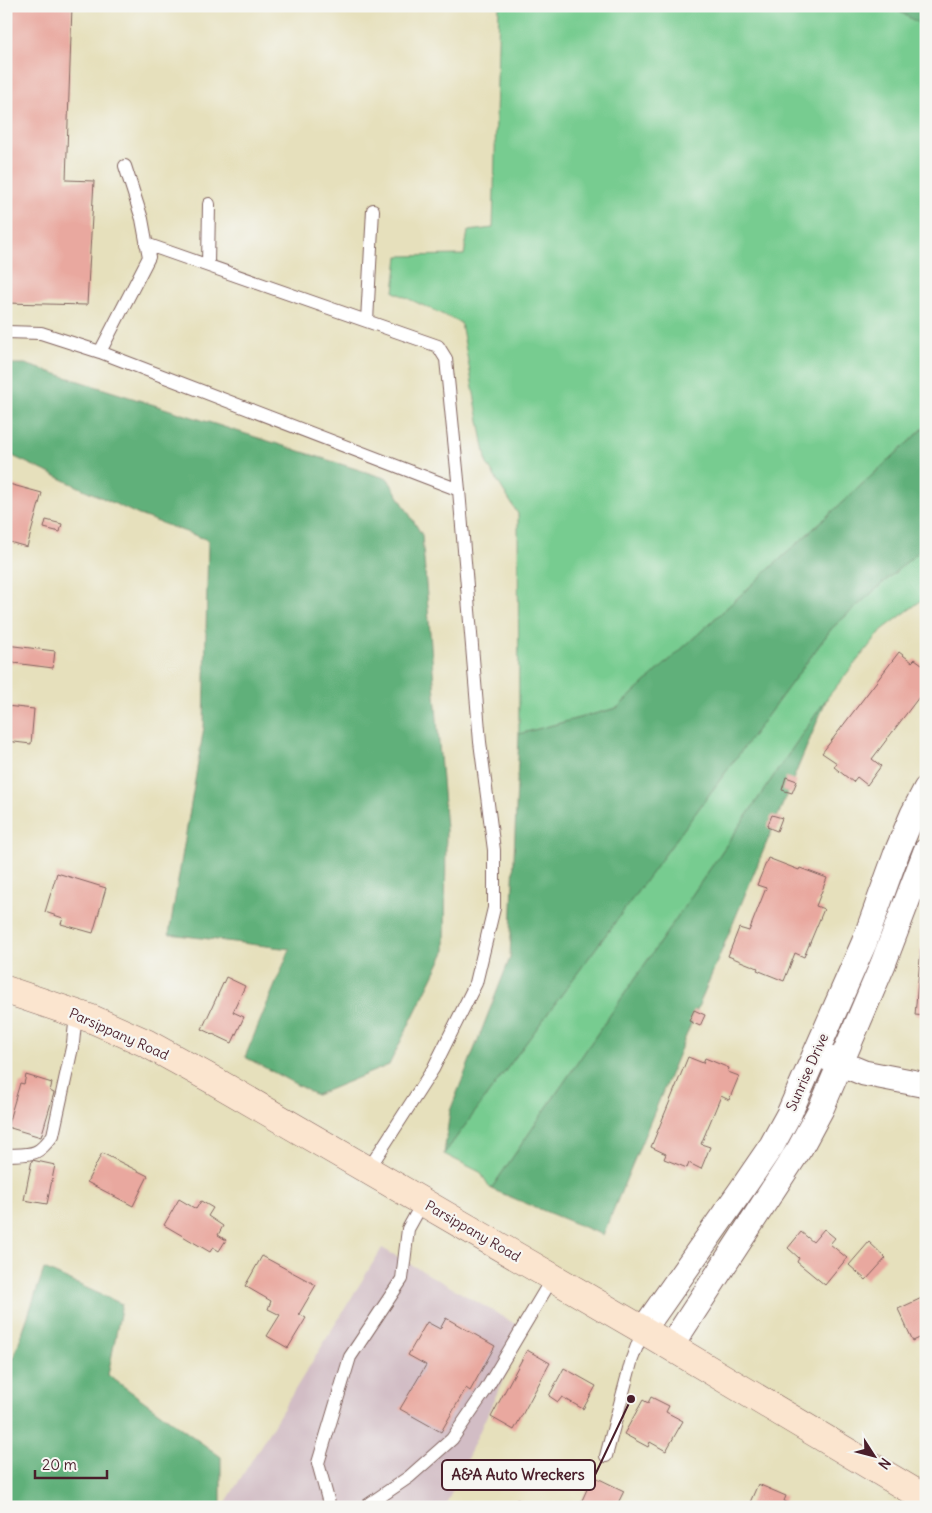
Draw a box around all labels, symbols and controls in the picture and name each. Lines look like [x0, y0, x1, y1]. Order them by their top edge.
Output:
street label: Parsippany Road [66, 1004, 172, 1064]
street label: Sunrise Drive [782, 1030, 832, 1114]
street label: Parsippany Road [422, 1196, 524, 1266]
north arrow [850, 1430, 900, 1480]
scale bar [35, 1448, 108, 1480]
text: N [874, 1454, 895, 1473]
text: 20 m [42, 1455, 77, 1474]
callout: A&A Auto Wreckers [442, 1460, 595, 1490]
text: A&A Auto Wreckers [452, 1465, 585, 1484]

